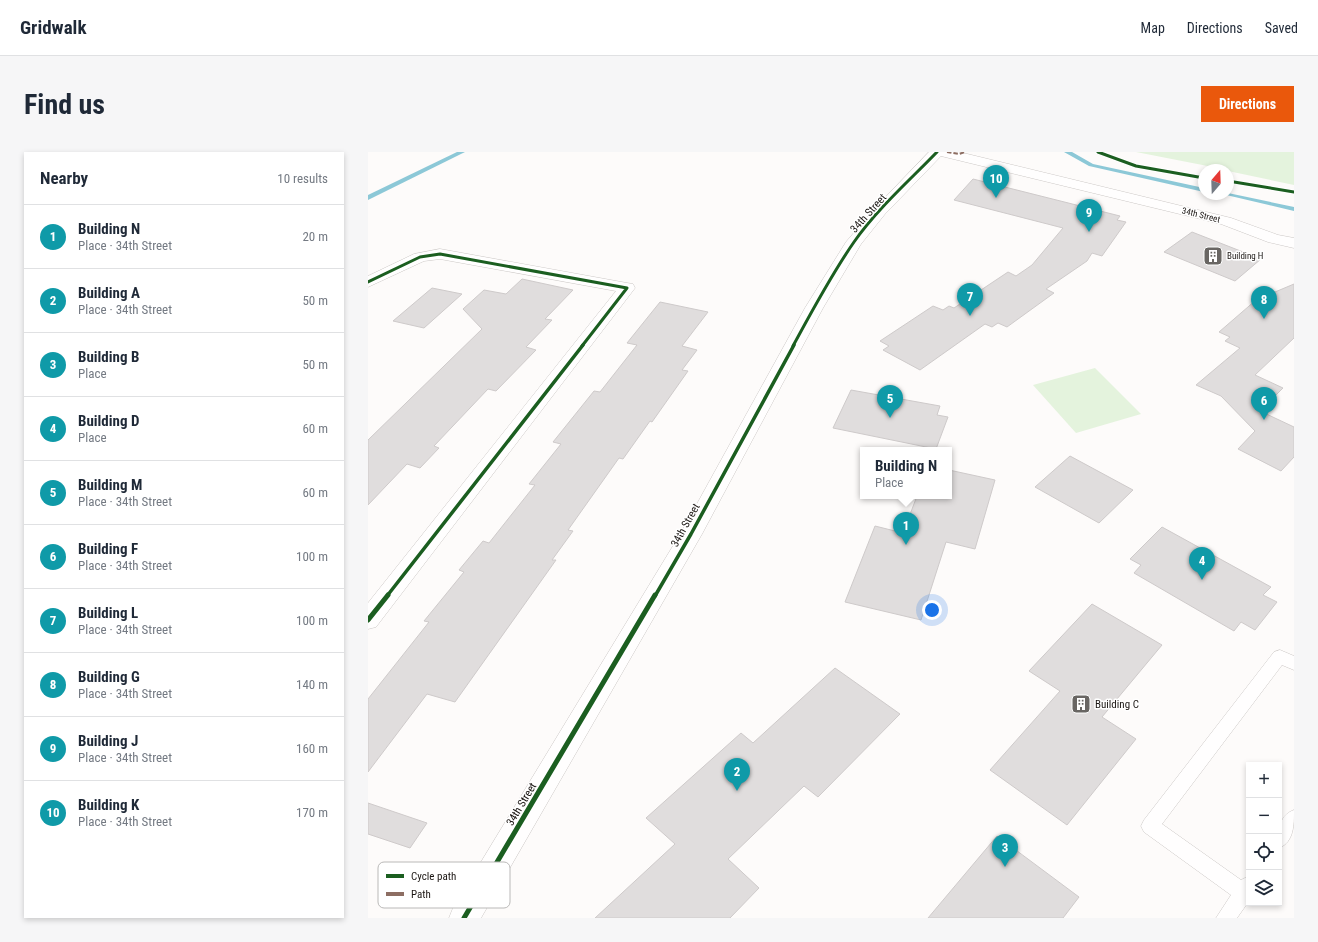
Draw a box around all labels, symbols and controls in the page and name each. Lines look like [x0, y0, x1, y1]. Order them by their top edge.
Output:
text: Gridwalk [20, 16, 86, 39]
text: Map [1141, 20, 1165, 36]
text: Directions [1187, 20, 1243, 36]
text: Saved [1265, 20, 1298, 36]
button: Directions [1201, 86, 1294, 122]
text: Find us [24, 88, 105, 121]
north arrow [1198, 164, 1234, 200]
pin: 10 [983, 165, 1009, 198]
text: Nearby [40, 168, 88, 188]
text: 10 results [277, 171, 328, 186]
street label: 34th Street [848, 191, 889, 235]
pin: 9 [1076, 199, 1102, 232]
street label: 34th Street [1181, 205, 1221, 225]
text: Building N [78, 220, 140, 238]
text: 1 [50, 229, 56, 244]
text: 20 m [302, 229, 328, 244]
text: Place · 34th Street [78, 238, 172, 253]
building icon: Building H [1202, 245, 1224, 267]
place label: Building H [1227, 251, 1263, 261]
pin: 7 [957, 283, 983, 316]
text: Building A [78, 284, 140, 302]
pin: 8 [1251, 286, 1277, 319]
text: 2 [50, 293, 56, 308]
text: 50 m [302, 293, 328, 308]
text: Place · 34th Street [78, 302, 172, 317]
text: Building B [78, 348, 139, 366]
text: 3 [50, 357, 56, 372]
text: 50 m [302, 357, 328, 372]
text: Place [78, 366, 107, 381]
pin: 5 [877, 385, 903, 418]
pin: 6 [1251, 387, 1277, 420]
text: Building D [78, 412, 139, 430]
text: 4 [50, 421, 56, 436]
text: 60 m [302, 421, 328, 436]
text: Place [78, 430, 107, 445]
popup [860, 447, 952, 499]
text: Building N [875, 457, 937, 475]
text: Place [875, 475, 903, 490]
text: Building M [78, 476, 142, 494]
text: 5 [50, 485, 56, 500]
text: 60 m [302, 485, 328, 500]
text: Place · 34th Street [78, 494, 172, 509]
street label: 34th Street [668, 501, 703, 549]
pin: 1 [893, 512, 919, 545]
text: Building F [78, 540, 138, 558]
pin: 4 [1189, 547, 1215, 580]
text: 6 [50, 549, 56, 564]
text: 100 m [296, 549, 328, 564]
text: Place · 34th Street [78, 558, 172, 573]
your location [922, 600, 942, 620]
text: Building L [78, 604, 138, 622]
text: 7 [50, 613, 56, 628]
text: 100 m [296, 613, 328, 628]
text: Place · 34th Street [78, 622, 172, 637]
text: Building G [78, 668, 140, 686]
text: 8 [50, 677, 56, 692]
text: 140 m [296, 677, 328, 692]
text: Place · 34th Street [78, 686, 172, 701]
building icon: Building C [1070, 693, 1092, 715]
place label: Building C [1095, 698, 1139, 711]
text: Building J [78, 732, 138, 750]
text: 9 [50, 741, 56, 756]
text: 160 m [296, 741, 328, 756]
text: Place · 34th Street [78, 750, 172, 765]
pin: 2 [724, 758, 750, 791]
map controls [1246, 762, 1282, 906]
button: + [1246, 762, 1282, 798]
street label: 34th Street [504, 780, 539, 828]
text: Building K [78, 796, 139, 814]
button: − [1246, 798, 1282, 834]
text: 10 [46, 805, 60, 820]
text: 170 m [296, 805, 328, 820]
text: Place · 34th Street [78, 814, 172, 829]
pin: 3 [992, 834, 1018, 867]
button: locate [1246, 834, 1282, 870]
legend [378, 862, 510, 908]
text: Cycle path [411, 870, 456, 883]
button: layers [1246, 870, 1282, 906]
text: Path [411, 888, 431, 901]

